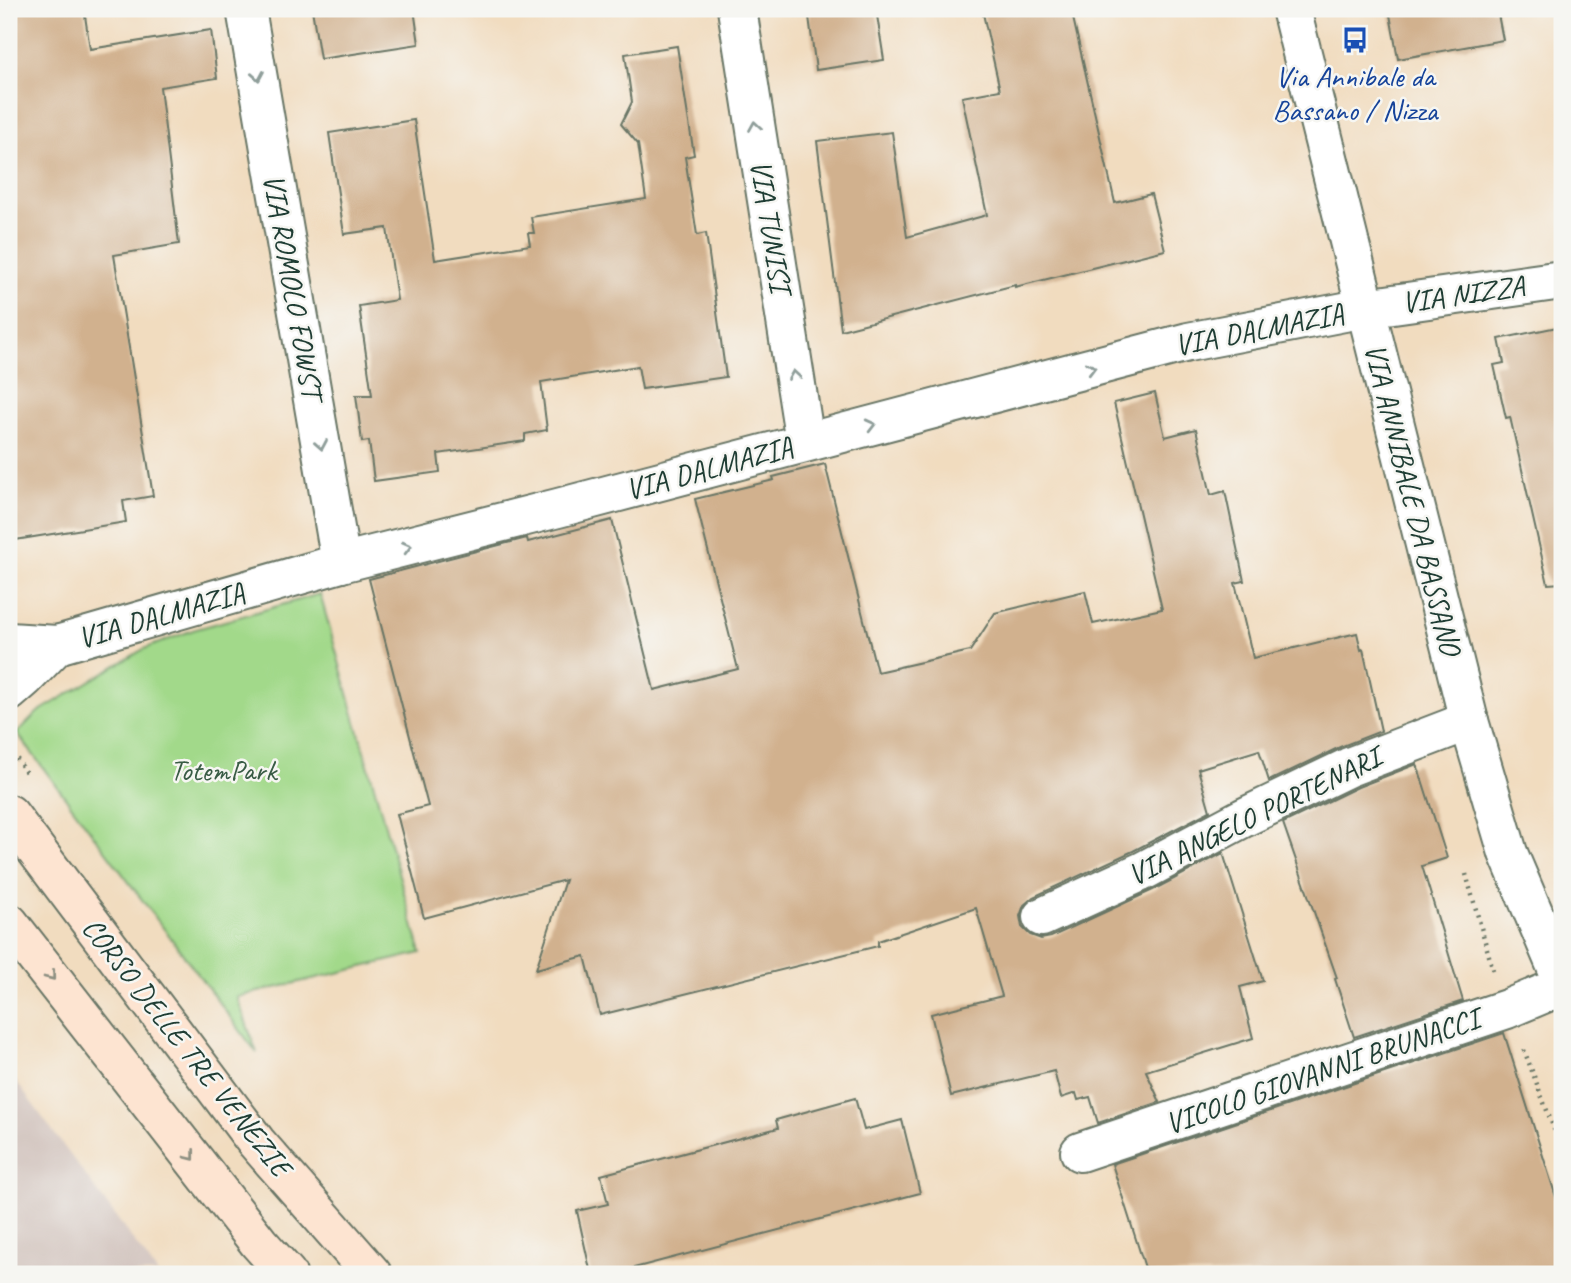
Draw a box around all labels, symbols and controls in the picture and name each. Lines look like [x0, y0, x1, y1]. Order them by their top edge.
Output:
bus stop icon: Via Annibale da Bassano / Nizza [1340, 25, 1370, 55]
place label: Via Annibale da Bassano / Nizza [1273, 57, 1439, 129]
one-way arrow [250, 70, 265, 82]
one-way arrow [748, 120, 763, 132]
street label: VIA TUNISI [742, 157, 801, 301]
street label: VIA ROMOLO FOWST [255, 171, 333, 408]
street label: VIA NIZZA [1399, 266, 1529, 321]
street label: VIA DALMAZIA [1171, 294, 1348, 364]
street label: VIA ANNIBALE DA BASSANO [1356, 340, 1471, 661]
one-way arrow [1085, 362, 1097, 376]
one-way arrow [787, 369, 802, 381]
one-way arrow [865, 419, 877, 433]
street label: VIA DALMAZIA [621, 427, 798, 509]
one-way arrow [313, 439, 328, 451]
one-way arrow [401, 541, 413, 555]
street label: VIA DALMAZIA [73, 573, 250, 657]
street label: VIA ANGELO PORTENARI [1121, 736, 1392, 894]
park label: TotemPark [170, 751, 278, 789]
street label: CORSO DELLE TRE VENEZIE [74, 910, 302, 1187]
one-way arrow [42, 969, 55, 981]
street label: VICOLO GIOVANNI BRUNACCI [1160, 997, 1491, 1143]
one-way arrow [182, 1148, 195, 1160]

